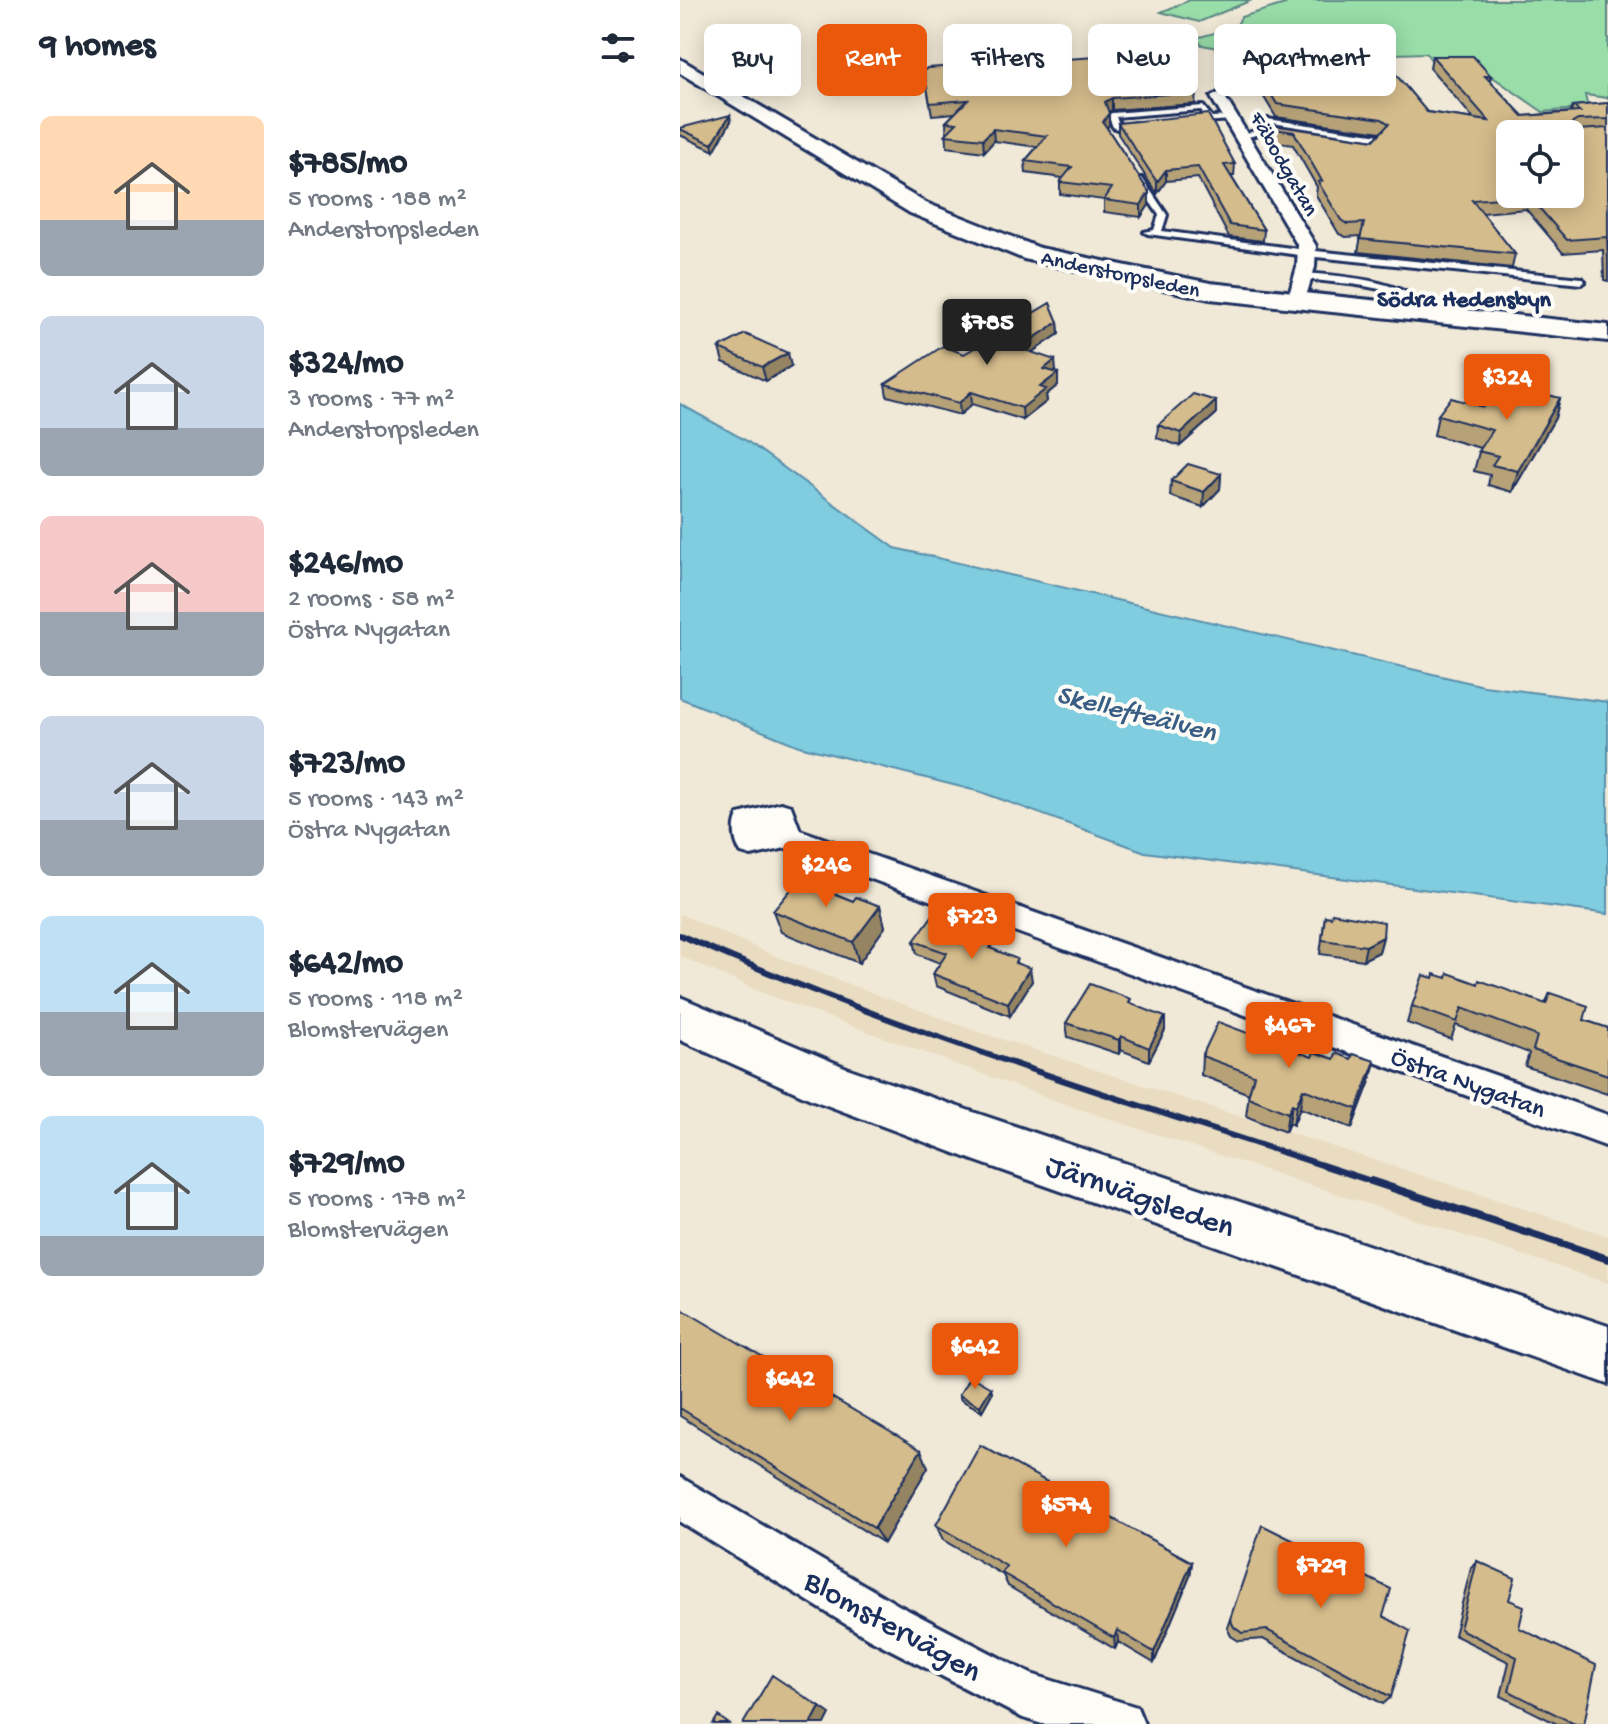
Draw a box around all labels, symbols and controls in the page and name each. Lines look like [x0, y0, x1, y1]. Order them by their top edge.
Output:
chip: Buy [704, 24, 801, 96]
chip: Rent [817, 24, 927, 96]
chip: Filters [943, 24, 1072, 96]
chip: New [1088, 24, 1198, 96]
chip: Apartment [1214, 24, 1396, 96]
icon: filters [596, 26, 640, 70]
text: 9 homes [40, 28, 155, 68]
street label: Fäbodgatan [1242, 107, 1323, 222]
map controls [1496, 120, 1584, 208]
button: locate [1496, 120, 1584, 208]
text: $785/mo [288, 145, 407, 185]
icon: home [104, 148, 200, 244]
text: 5 rooms · 188 m² [288, 185, 466, 216]
text: Anderstorpsleden [288, 216, 479, 247]
street label: Anderstorpsleden [1038, 246, 1202, 306]
district label: Södra Hedensbyn [1377, 287, 1552, 316]
pin: $785 [940, 299, 1034, 367]
text: $785 [960, 309, 1014, 340]
text: $324/mo [288, 345, 404, 385]
icon: home [104, 348, 200, 444]
pin: $324 [1460, 354, 1554, 422]
text: $324 [1482, 364, 1532, 395]
text: 3 rooms · 77 m² [288, 385, 454, 416]
text: Anderstorpsleden [288, 416, 479, 447]
text: $246/mo [288, 545, 403, 585]
icon: home [104, 548, 200, 644]
text: 2 rooms · 58 m² [288, 585, 454, 616]
text: Östra Nygatan [288, 616, 450, 647]
water label: Skellefteälven [1053, 680, 1220, 751]
text: $723/mo [288, 745, 405, 785]
icon: home [104, 748, 200, 844]
text: 5 rooms · 143 m² [288, 785, 464, 816]
text: Östra Nygatan [288, 816, 450, 847]
pin: $246 [779, 841, 873, 909]
text: $246 [801, 851, 851, 882]
pin: $723 [925, 893, 1019, 961]
text: $723 [946, 903, 998, 934]
text: $642/mo [288, 945, 403, 985]
icon: home [104, 948, 200, 1044]
text: 5 rooms · 118 m² [288, 985, 463, 1016]
pin: $467 [1242, 1002, 1336, 1070]
text: $467 [1264, 1012, 1314, 1043]
text: Blomstervägen [288, 1016, 448, 1047]
street label: Östra Nygatan [1386, 1043, 1549, 1128]
text: $729/mo [288, 1145, 405, 1185]
icon: home [104, 1148, 200, 1244]
street label: Järnvägsleden [1040, 1149, 1239, 1249]
text: 5 rooms · 178 m² [288, 1185, 466, 1216]
text: Blomstervägen [288, 1216, 448, 1247]
pin: $642 [928, 1323, 1022, 1391]
text: $642 [950, 1333, 1000, 1364]
pin: $642 [743, 1355, 837, 1423]
text: $642 [765, 1365, 815, 1396]
pin: $574 [1019, 1481, 1113, 1549]
text: $574 [1040, 1491, 1092, 1522]
pin: $729 [1274, 1542, 1368, 1610]
text: $729 [1296, 1552, 1346, 1583]
street label: Blomstervägen [795, 1563, 987, 1693]

